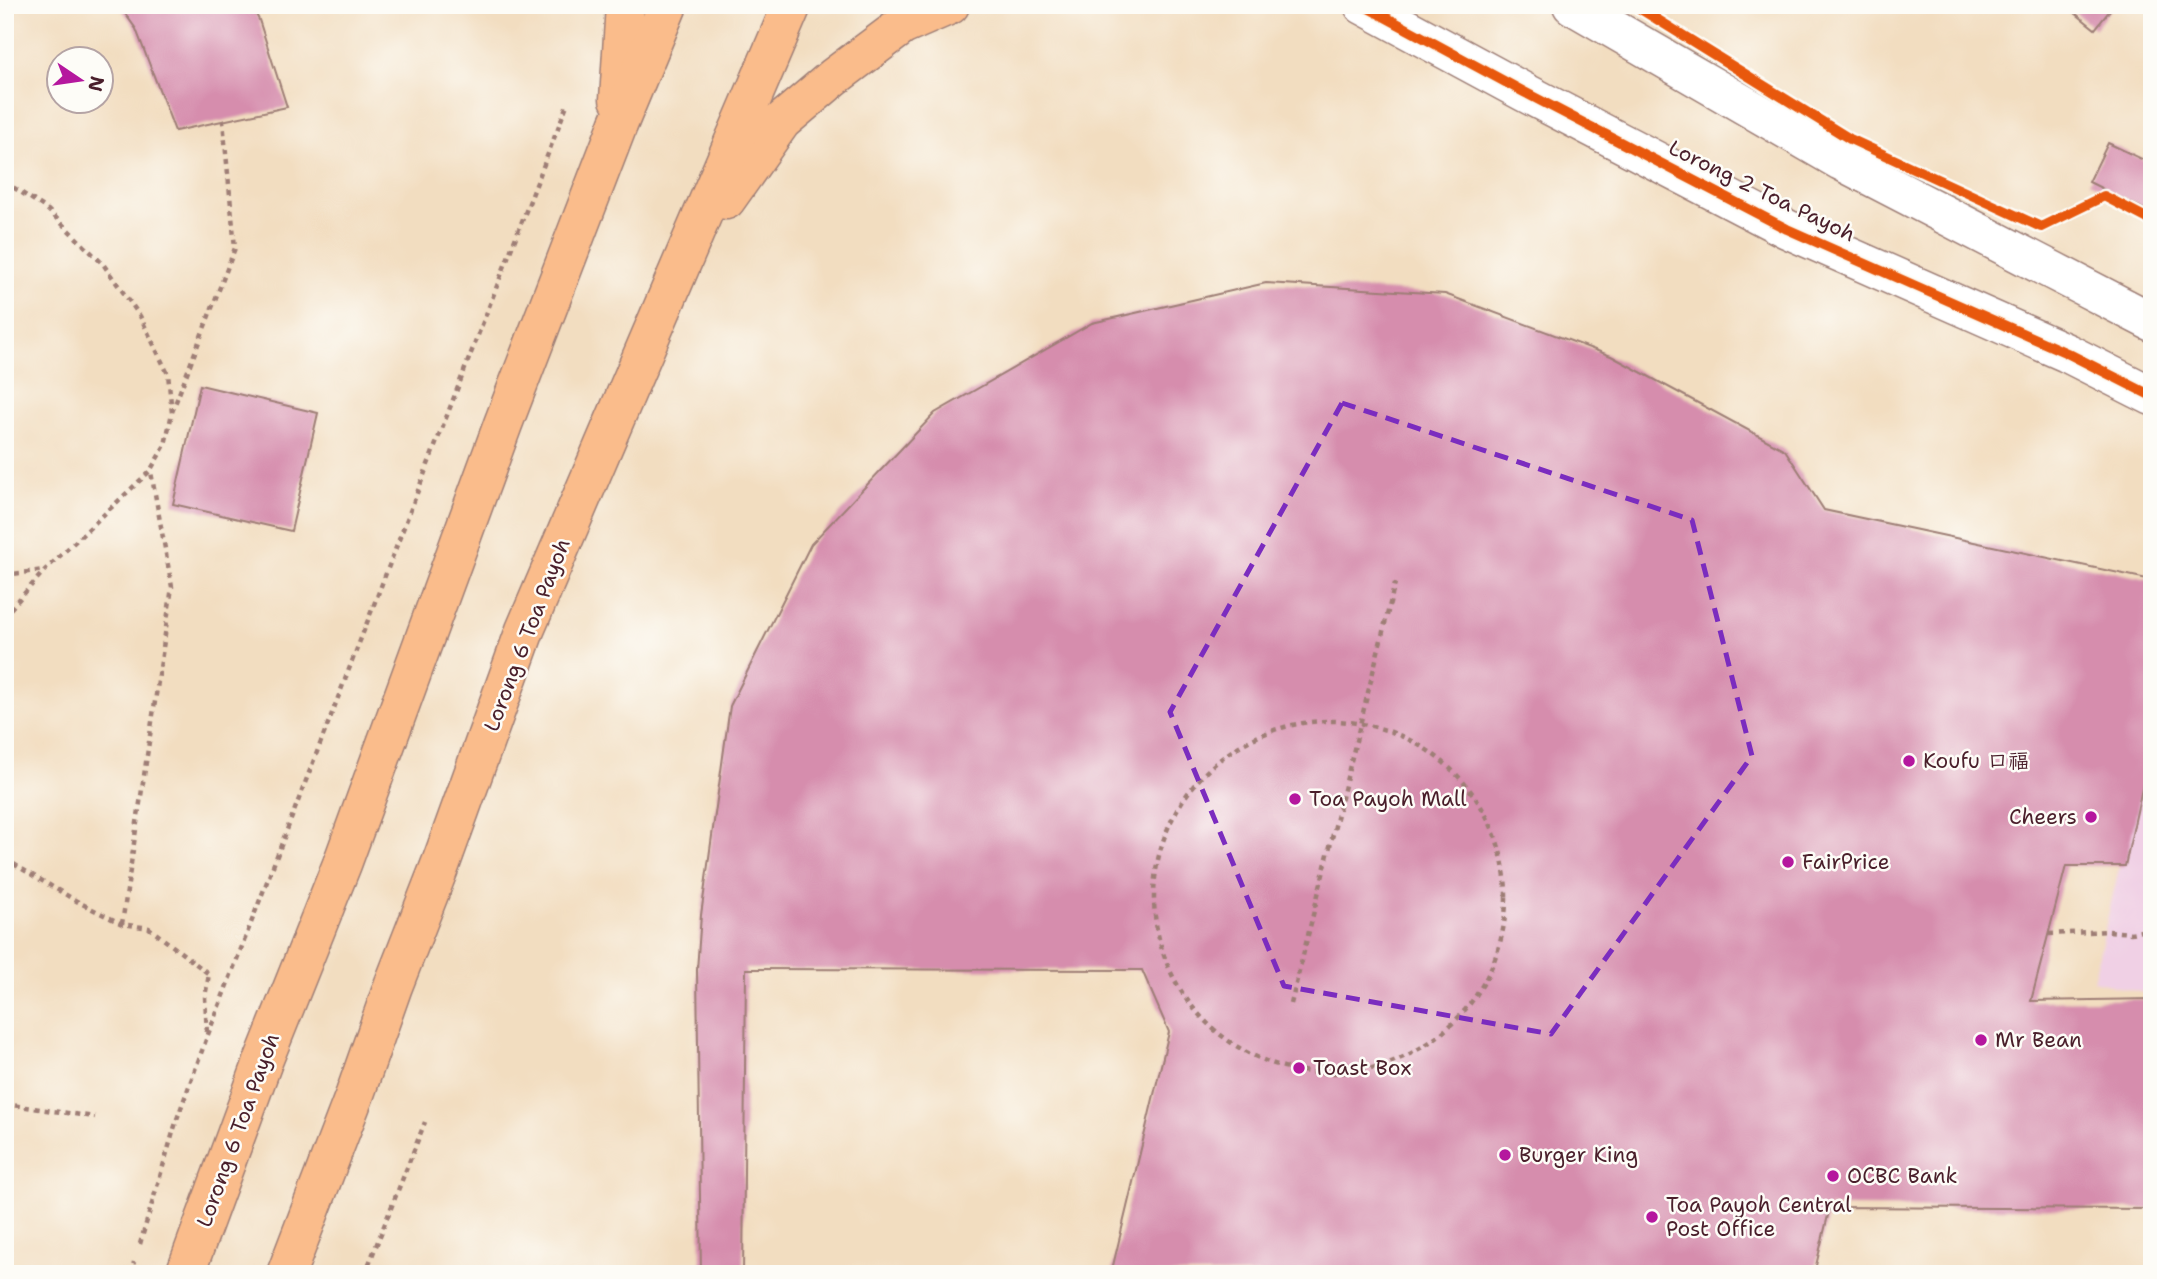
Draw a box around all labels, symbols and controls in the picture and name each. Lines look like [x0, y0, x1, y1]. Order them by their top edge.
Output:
north arrow [46, 46, 116, 116]
text: N [82, 74, 110, 94]
street label: Lorong 2 Toa Payoh [1664, 134, 1860, 248]
street label: Lorong 6 Toa Payoh [477, 535, 577, 735]
place label: Koufu 口福 [1923, 747, 2029, 775]
marker: Koufu 口福 [1901, 753, 1917, 769]
place label: Toa Payoh Mall [1309, 785, 1467, 813]
marker: Toa Payoh Mall [1287, 791, 1303, 807]
place label: Cheers [2009, 803, 2077, 831]
marker: Cheers [2083, 809, 2099, 825]
place label: FairPrice [1802, 848, 1890, 876]
marker: FairPrice [1780, 854, 1796, 870]
place label: Mr Bean [1995, 1026, 2082, 1054]
street label: Lorong 6 Toa Payoh [190, 1029, 286, 1231]
marker: Mr Bean [1973, 1032, 1989, 1048]
place label: Toast Box [1313, 1054, 1411, 1082]
marker: Toast Box [1291, 1060, 1307, 1076]
place label: Burger King [1519, 1141, 1638, 1169]
marker: Burger King [1497, 1147, 1513, 1163]
place label: OCBC Bank [1847, 1162, 1958, 1190]
marker: OCBC Bank [1825, 1168, 1841, 1184]
place label: Toa Payoh Central Post Office [1666, 1191, 1852, 1243]
marker: Toa Payoh Central Post Office [1644, 1209, 1660, 1225]

